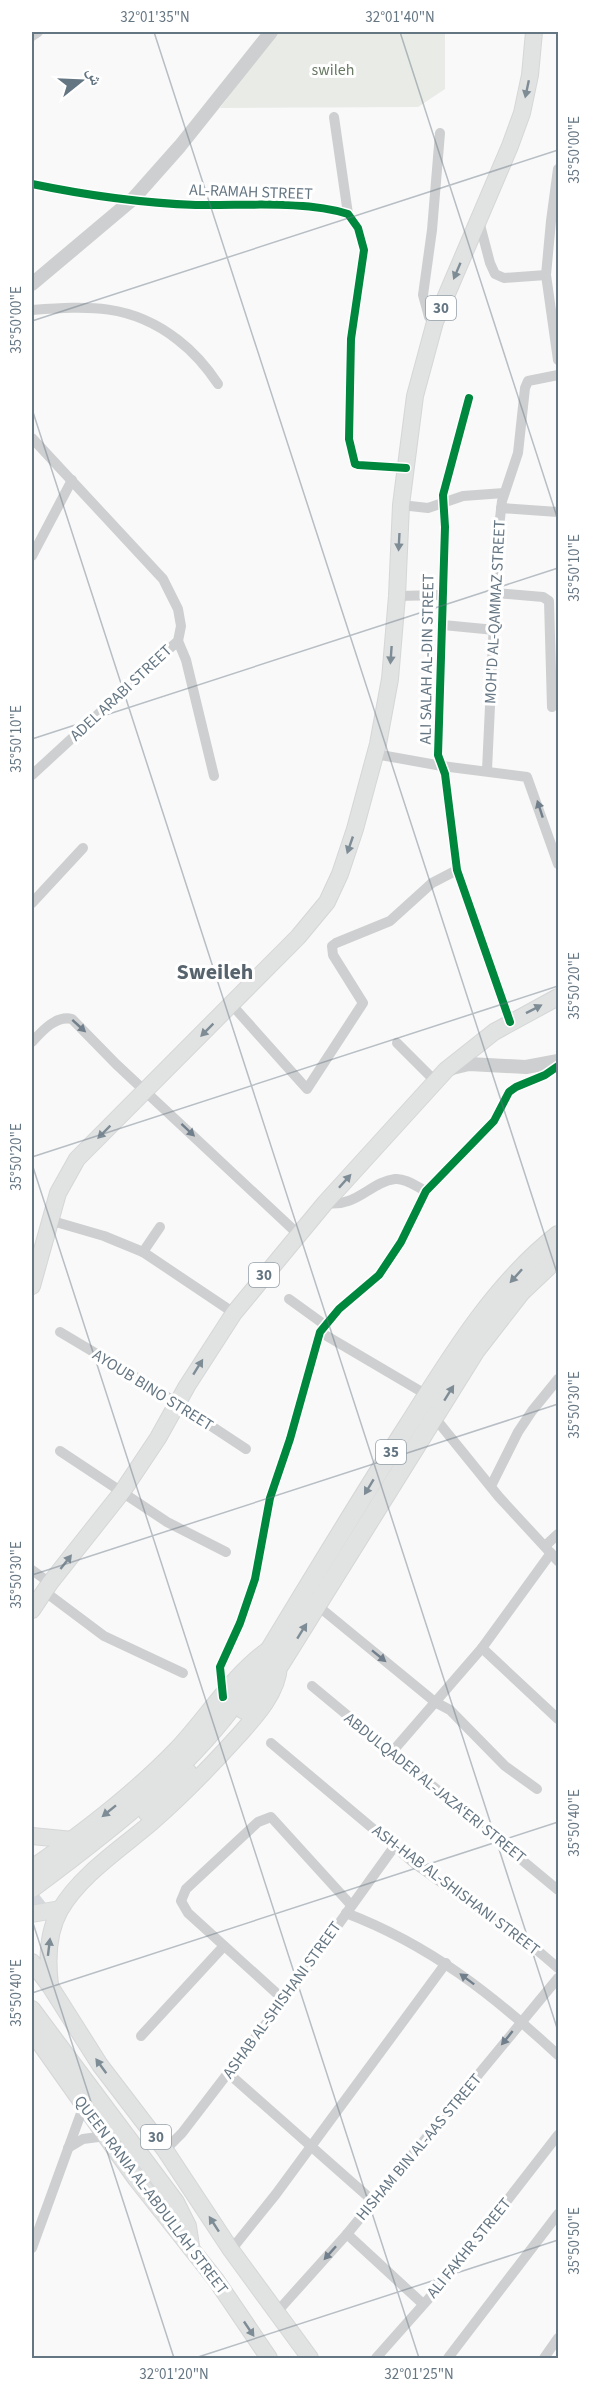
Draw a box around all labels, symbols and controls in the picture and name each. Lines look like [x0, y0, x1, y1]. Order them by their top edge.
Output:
text: 32°01'35"N [120, 7, 190, 28]
text: 32°01'40"N [365, 7, 435, 28]
north arrow [51, 51, 111, 111]
park label: swileh [312, 59, 354, 81]
text: ش [81, 65, 107, 88]
one-way arrow [521, 80, 531, 99]
text: 35°50'00"E [564, 116, 585, 184]
street label: AL-RAMAH STREET [189, 179, 314, 205]
one-way arrow [452, 263, 462, 281]
text: 35°50'00"E [6, 286, 27, 354]
road number: 30 [426, 296, 456, 320]
street label: MOH'D AL-QAMMAZ STREET [479, 519, 511, 705]
one-way arrow [394, 532, 403, 551]
text: 35°50'10"E [564, 534, 585, 602]
street label: ALI SALAH AL-DIN STREET [415, 573, 439, 745]
street label: ADEL ARABI STREET [65, 639, 177, 746]
one-way arrow [386, 645, 396, 664]
text: 35°50'10"E [6, 705, 27, 773]
one-way arrow [534, 800, 544, 818]
one-way arrow [344, 836, 354, 854]
text: 35°50'20"E [564, 952, 585, 1020]
district label: Sweileh [177, 956, 253, 988]
one-way arrow [526, 1004, 543, 1014]
one-way arrow [71, 1019, 86, 1032]
one-way arrow [200, 1022, 214, 1036]
text: 35°50'20"E [6, 1123, 27, 1191]
one-way arrow [180, 1123, 195, 1137]
one-way arrow [97, 1124, 111, 1138]
one-way arrow [338, 1174, 351, 1189]
road number: 30 [249, 1263, 279, 1287]
one-way arrow [510, 1268, 523, 1283]
street label: AYOUB BINO STREET [88, 1344, 218, 1436]
one-way arrow [193, 1359, 204, 1375]
text: 35°50'30"E [564, 1371, 585, 1439]
one-way arrow [443, 1385, 454, 1402]
road number: 35 [376, 1440, 406, 1464]
one-way arrow [363, 1479, 374, 1495]
text: 35°50'30"E [6, 1541, 27, 1609]
one-way arrow [59, 1555, 71, 1570]
one-way arrow [297, 1623, 308, 1639]
one-way arrow [371, 1650, 387, 1663]
street label: ABDULQADER AL-JAZA‘ERI STREET [339, 1708, 531, 1869]
text: 35°50'40"E [564, 1789, 585, 1857]
one-way arrow [101, 1805, 117, 1818]
street label: ASH-HAB AL-SHISHANI STREET [368, 1820, 545, 1961]
street label: ASHAB AL-SHISHANI STREET [217, 1917, 347, 2083]
one-way arrow [44, 1937, 54, 1956]
text: 35°50'40"E [6, 1959, 27, 2027]
one-way arrow [459, 1973, 475, 1985]
one-way arrow [501, 2030, 514, 2046]
one-way arrow [95, 2058, 107, 2074]
street label: HISHAM BIN AL-AAS STREET [351, 2069, 487, 2225]
street label: QUEEN RANIA AL-ABDULLAH STREET [69, 2091, 233, 2299]
road number: 30 [141, 2125, 171, 2149]
street label: ALI FAKHR STREET [422, 2193, 517, 2303]
text: 35°50'50"E [564, 2207, 585, 2275]
one-way arrow [208, 2217, 220, 2233]
one-way arrow [323, 2246, 337, 2261]
one-way arrow [243, 2321, 255, 2337]
text: 32°01'20"N [139, 2364, 209, 2385]
text: 32°01'25"N [384, 2364, 454, 2385]

